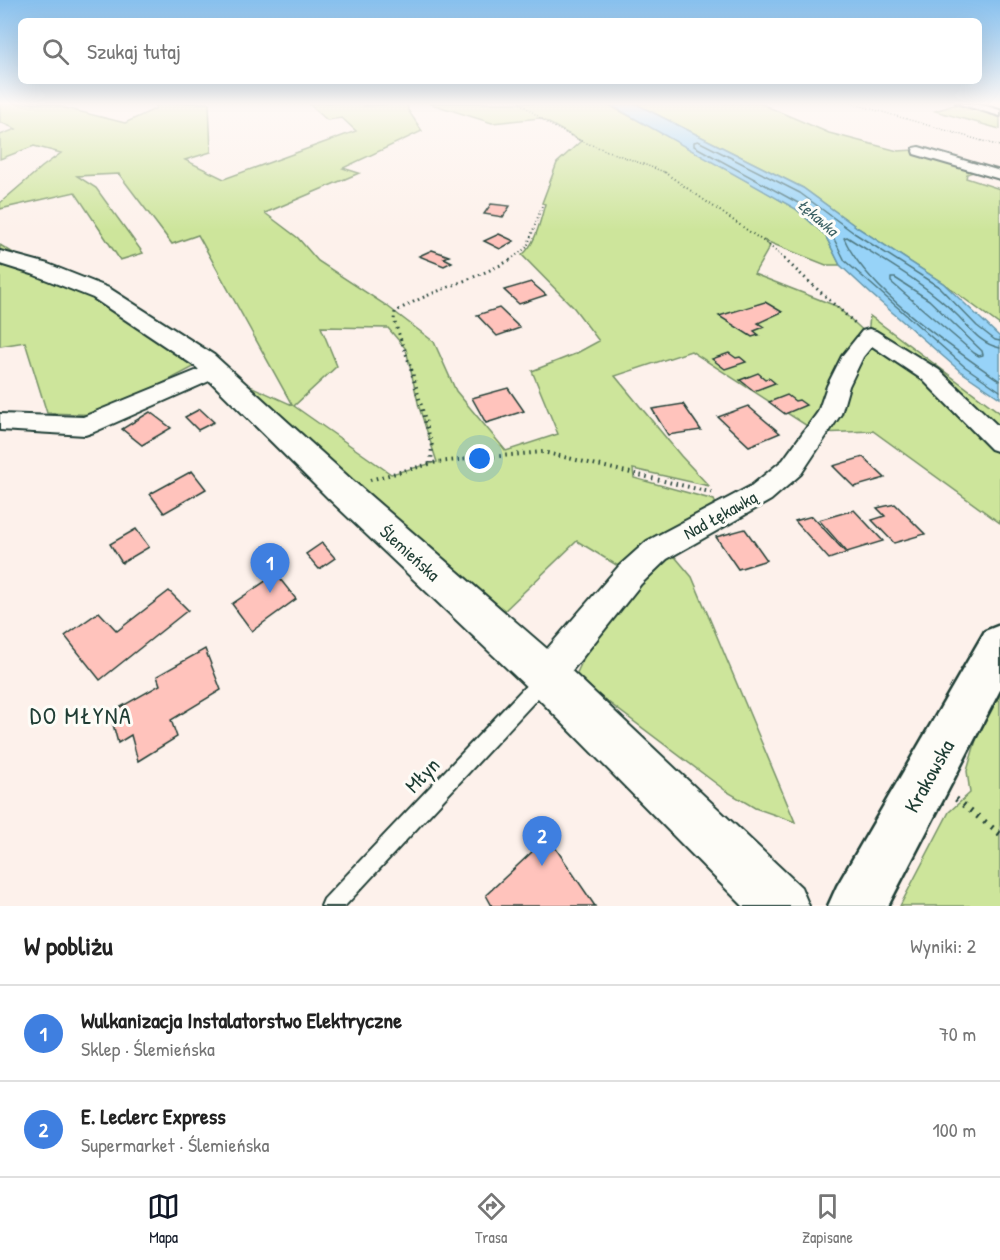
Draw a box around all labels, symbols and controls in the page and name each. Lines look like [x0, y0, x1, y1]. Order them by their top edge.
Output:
search box [18, 18, 982, 84]
icon: search [39, 35, 72, 68]
text: Szukaj tutaj [87, 36, 181, 66]
water label: Łękawka [793, 193, 844, 242]
your location [465, 444, 494, 473]
street label: Nad Łękawką [679, 484, 763, 545]
street label: Ślemieńska [374, 519, 446, 587]
pin: 1 [250, 544, 290, 593]
district label: DO MŁYNA [30, 699, 132, 731]
street label: Krakowska [897, 734, 961, 818]
street label: Młyn [398, 751, 446, 799]
pin: 2 [522, 816, 562, 866]
text: W pobliżu [24, 928, 113, 963]
text: Wyniki: 2 [910, 932, 976, 959]
text: Wulkanizacja Instalatorstwo Elektryczne [81, 1005, 402, 1035]
text: 1 [40, 1020, 47, 1047]
text: 70 m [939, 1020, 976, 1047]
text: Sklep · Ślemieńska [81, 1035, 215, 1062]
text: E. Leclerc Express [81, 1101, 226, 1131]
text: 2 [39, 1116, 48, 1143]
text: 100 m [933, 1116, 976, 1143]
text: Supermarket · Ślemieńska [81, 1131, 269, 1158]
tab: Mapa [147, 1190, 180, 1248]
tab: Trasa [475, 1190, 508, 1248]
tab: Zapisane [802, 1190, 853, 1248]

